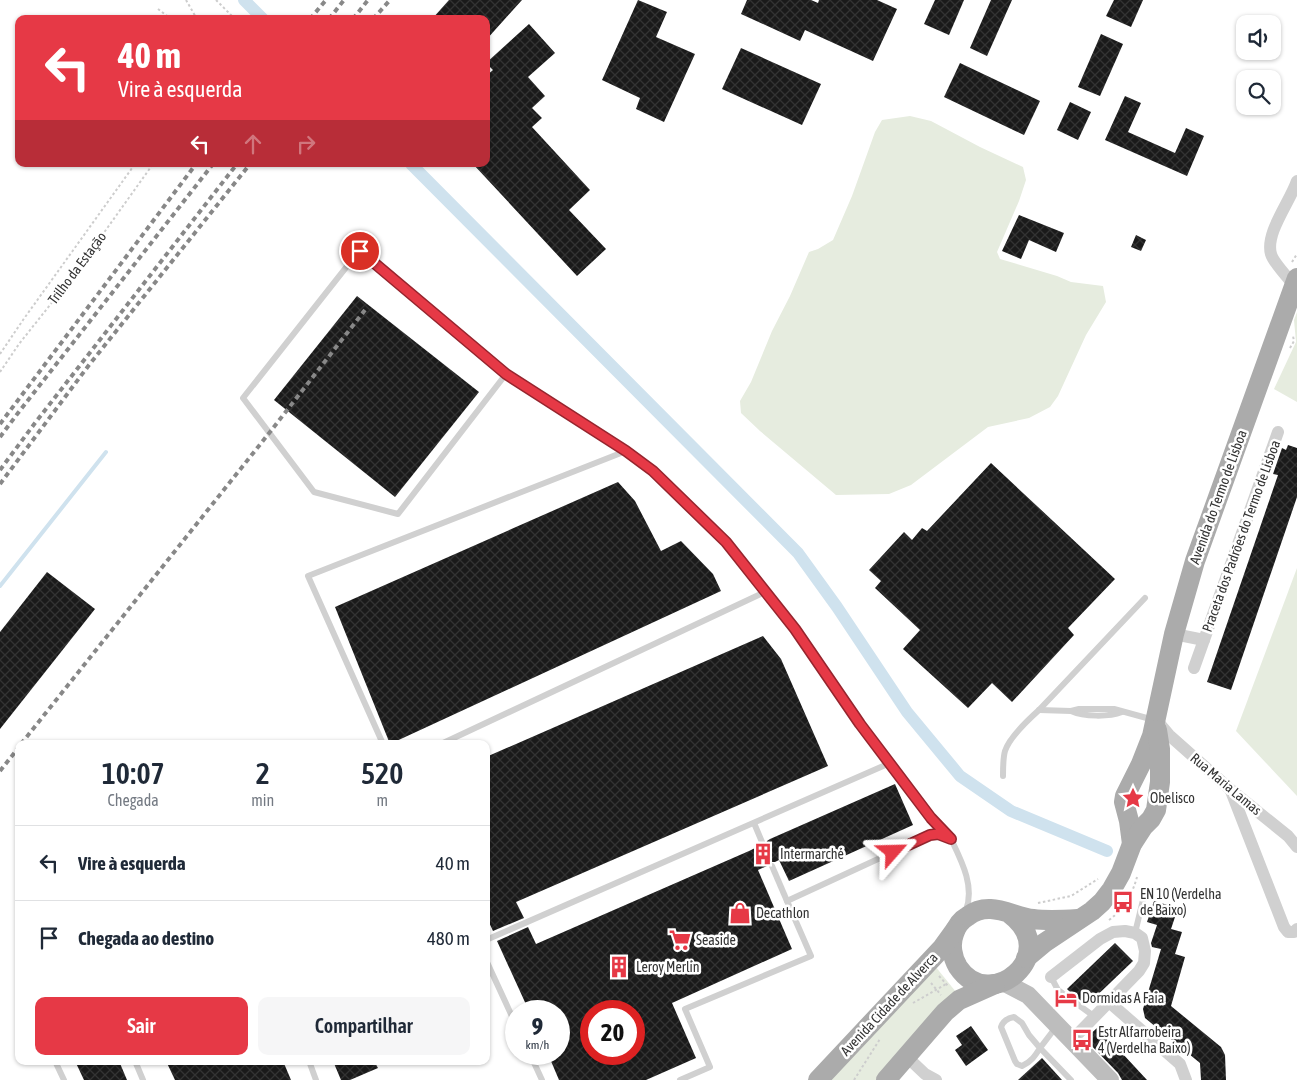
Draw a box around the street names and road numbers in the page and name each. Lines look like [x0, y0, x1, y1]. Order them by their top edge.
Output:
street label: Trilho da Estação [45, 229, 109, 307]
street label: Avenida do Termo de Lisboa [1186, 428, 1250, 566]
street label: Praceta dos Padrões do Termo de Lisboa [1199, 438, 1283, 634]
street label: Rua Maria Lamas [1187, 750, 1265, 818]
street label: Avenida Cidade de Alverca [837, 949, 941, 1059]

